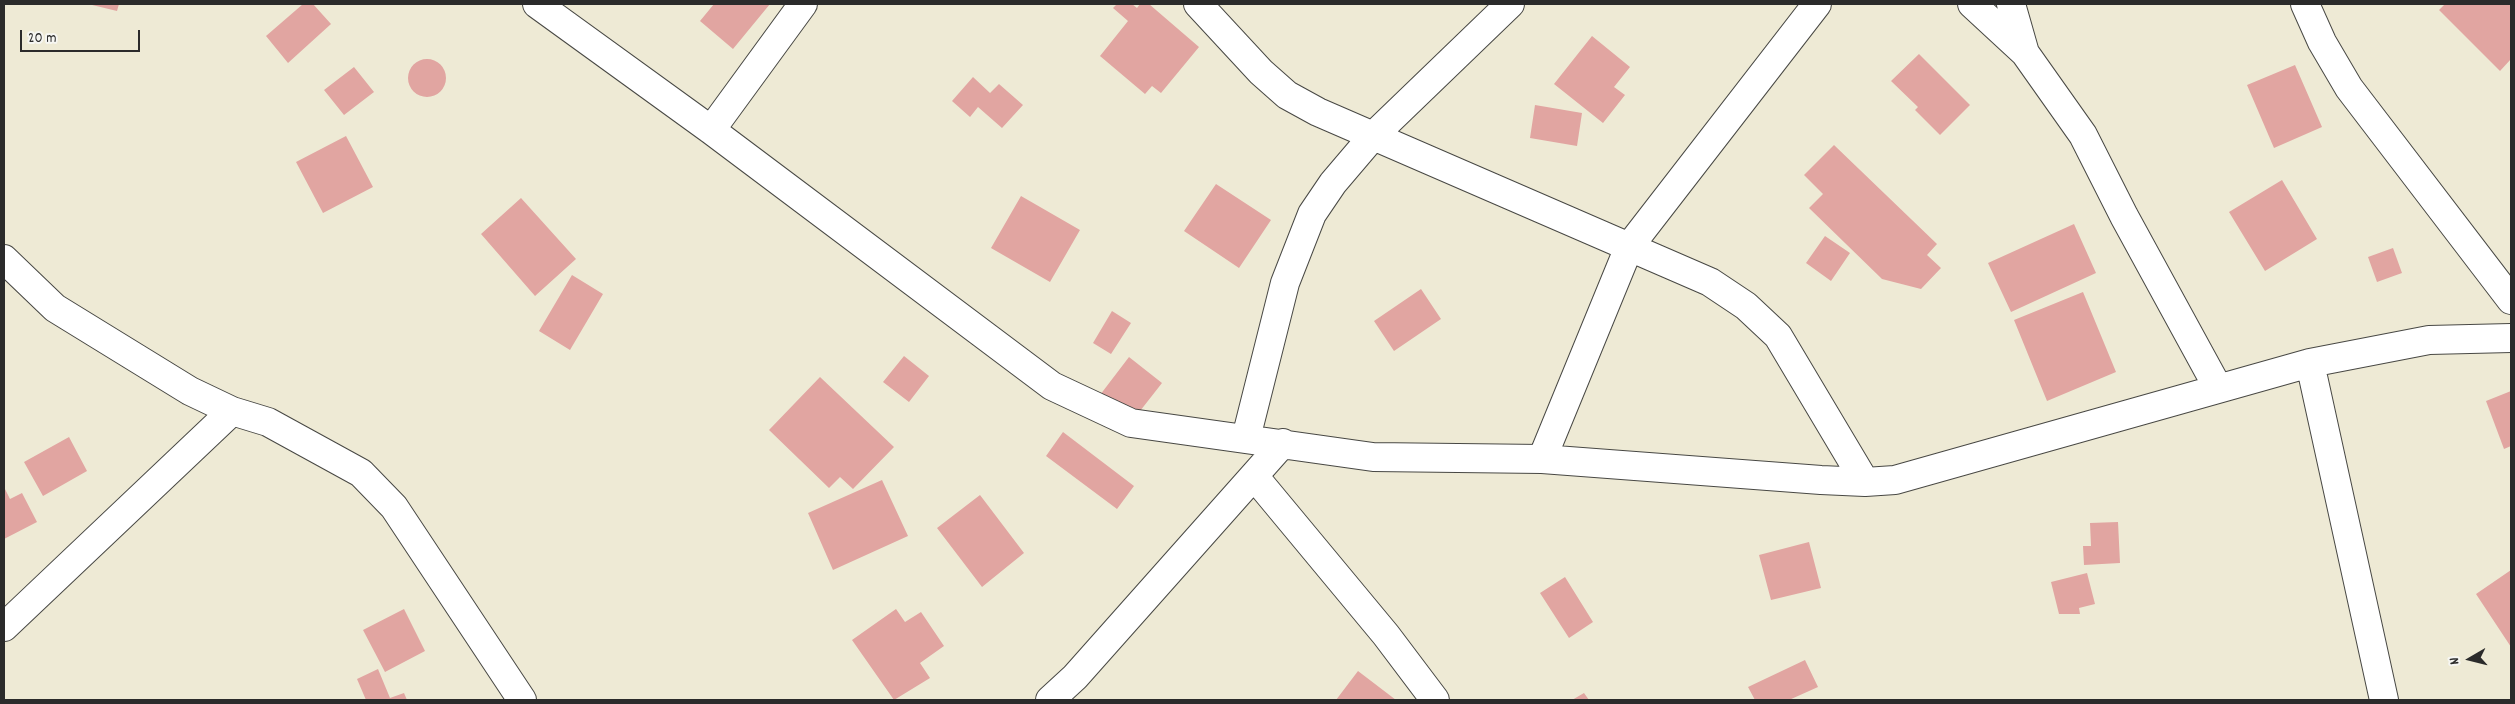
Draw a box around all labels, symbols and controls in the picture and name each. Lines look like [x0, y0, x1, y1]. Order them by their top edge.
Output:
scale bar [22, 20, 142, 52]
text: 20 m [28, 28, 56, 50]
north arrow [2445, 634, 2495, 684]
text: N [2445, 656, 2466, 666]

